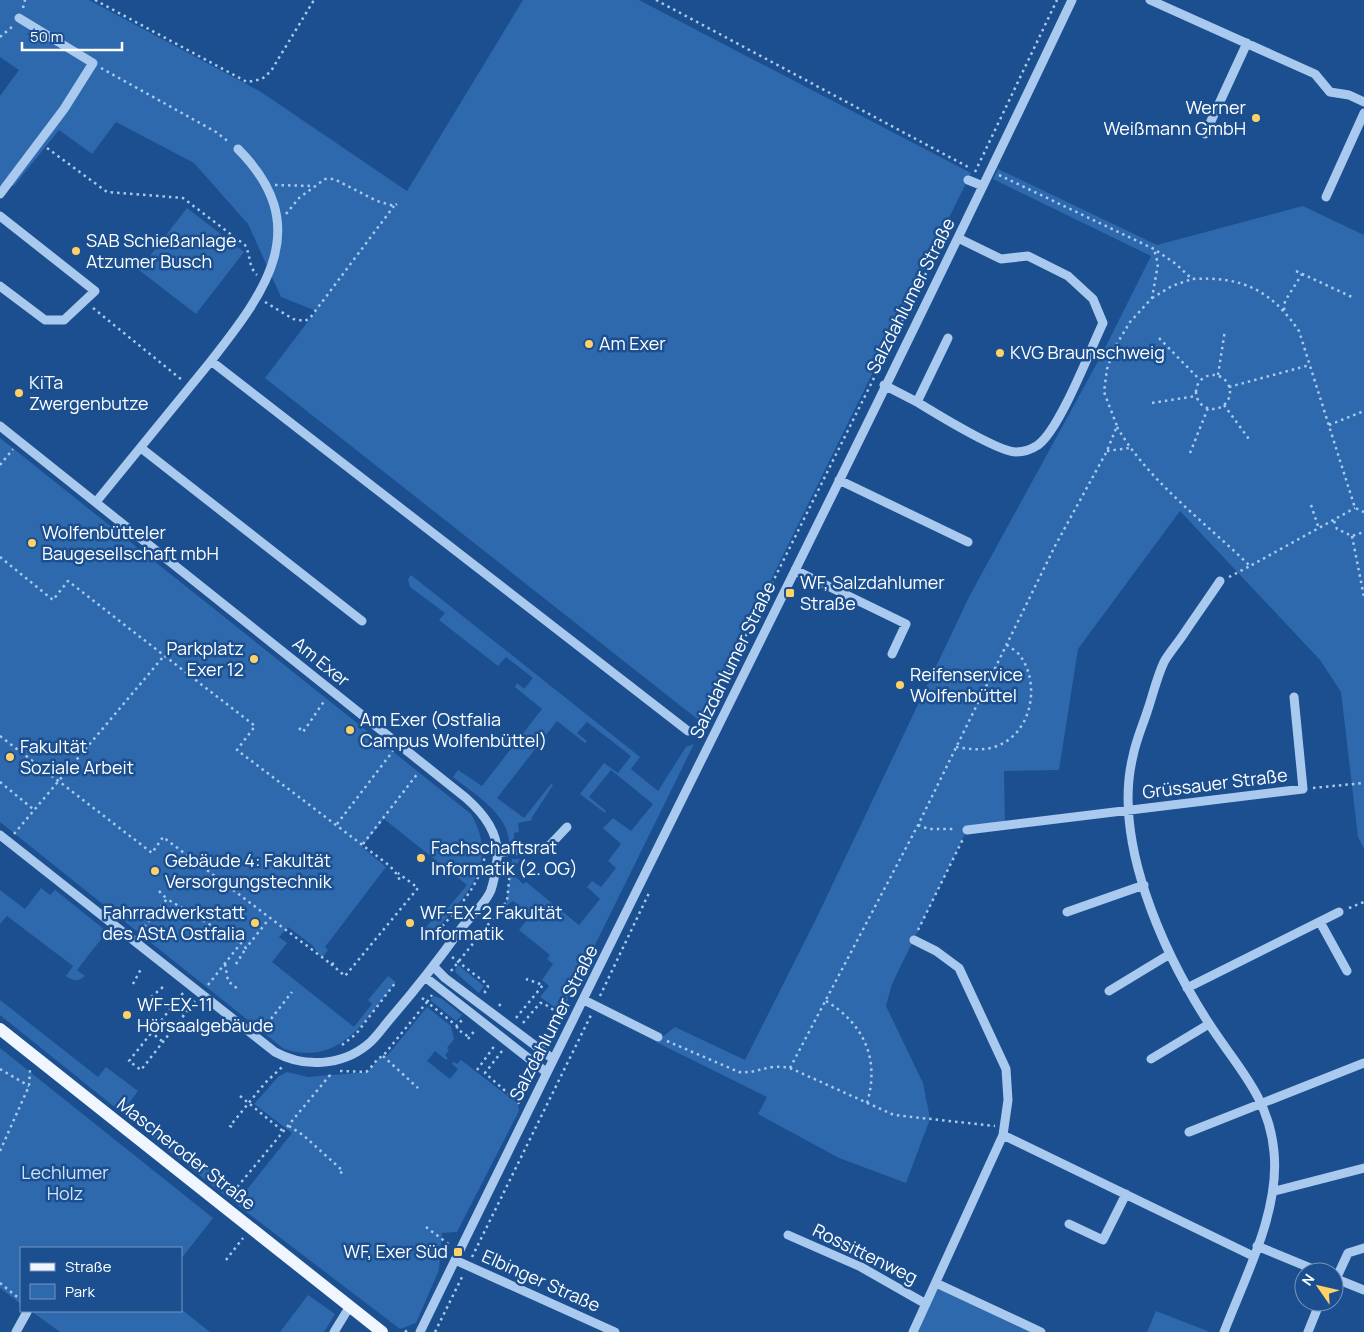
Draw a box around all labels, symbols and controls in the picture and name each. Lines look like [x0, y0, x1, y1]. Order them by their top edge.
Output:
scale bar [22, 20, 122, 52]
text: 50 m [30, 26, 64, 47]
place label: Werner Weißmann GmbH [1104, 95, 1247, 140]
marker: Werner Weißmann GmbH [1250, 112, 1262, 124]
street label: Salzdahlumer Straße [860, 214, 960, 378]
place label: SAB Schießanlage Atzumer Busch [86, 228, 236, 273]
marker: SAB Schießanlage Atzumer Busch [70, 245, 82, 257]
place label: Am Exer [599, 331, 666, 355]
marker: Am Exer [583, 338, 595, 350]
place label: KVG Braunschweig [1010, 340, 1165, 364]
marker: KVG Braunschweig [994, 347, 1006, 359]
place label: KiTa Zwergenbutze [29, 370, 149, 415]
marker: KiTa Zwergenbutze [13, 387, 25, 399]
place label: Wolfenbütteler Baugesellschaft mbH [42, 520, 219, 565]
marker: Wolfenbütteler Baugesellschaft mbH [26, 537, 38, 549]
place label: WF, Salzdahlumer Straße [800, 570, 945, 615]
street label: Salzdahlumer Straße [684, 577, 781, 742]
marker: WF, Salzdahlumer Straße [784, 587, 796, 599]
street label: Am Exer [288, 631, 355, 692]
place label: Parkplatz Exer 12 [167, 636, 244, 681]
marker: Parkplatz Exer 12 [248, 653, 260, 665]
place label: Reifenservice Wolfenbüttel [910, 662, 1023, 707]
marker: Reifenservice Wolfenbüttel [894, 679, 906, 691]
place label: Am Exer (Ostfalia Campus Wolfenbüttel) [360, 707, 547, 752]
marker: Am Exer (Ostfalia Campus Wolfenbüttel) [344, 724, 356, 736]
place label: Fakultät Soziale Arbeit [20, 734, 134, 779]
marker: Fakultät Soziale Arbeit [4, 751, 16, 763]
street label: Grüssauer Straße [1141, 762, 1289, 804]
place label: Fachschaftsrat Informatik (2. OG) [431, 835, 578, 880]
place label: Gebäude 4: Fakultät Versorgungstechnik [165, 848, 333, 893]
marker: Fachschaftsrat Informatik (2. OG) [415, 852, 427, 864]
marker: Gebäude 4: Fakultät Versorgungstechnik [149, 865, 161, 877]
place label: Fahrradwerkstatt des AStA Ostfalia [102, 900, 245, 945]
place label: WF-EX-2 Fakultät Informatik [420, 900, 562, 945]
marker: Fahrradwerkstatt des AStA Ostfalia [249, 917, 261, 929]
marker: WF-EX-2 Fakultät Informatik [404, 917, 416, 929]
street label: Salzdahlumer Straße [503, 941, 603, 1105]
place label: WF-EX-11 Hörsaalgebäude [137, 992, 273, 1037]
marker: WF-EX-11 Hörsaalgebäude [121, 1009, 133, 1021]
street label: Mascheroder Straße [112, 1092, 261, 1215]
park label: Lechlumer Holz [21, 1160, 109, 1205]
street label: Rossittenweg [809, 1217, 922, 1289]
place label: WF, Exer Süd [343, 1239, 448, 1263]
street label: Elbinger Straße [479, 1243, 604, 1317]
marker: WF, Exer Süd [452, 1246, 464, 1258]
legend [20, 1247, 182, 1312]
text: Straße [65, 1256, 112, 1277]
north arrow [1294, 1262, 1344, 1312]
text: N [1297, 1270, 1318, 1289]
text: Park [65, 1281, 95, 1302]

